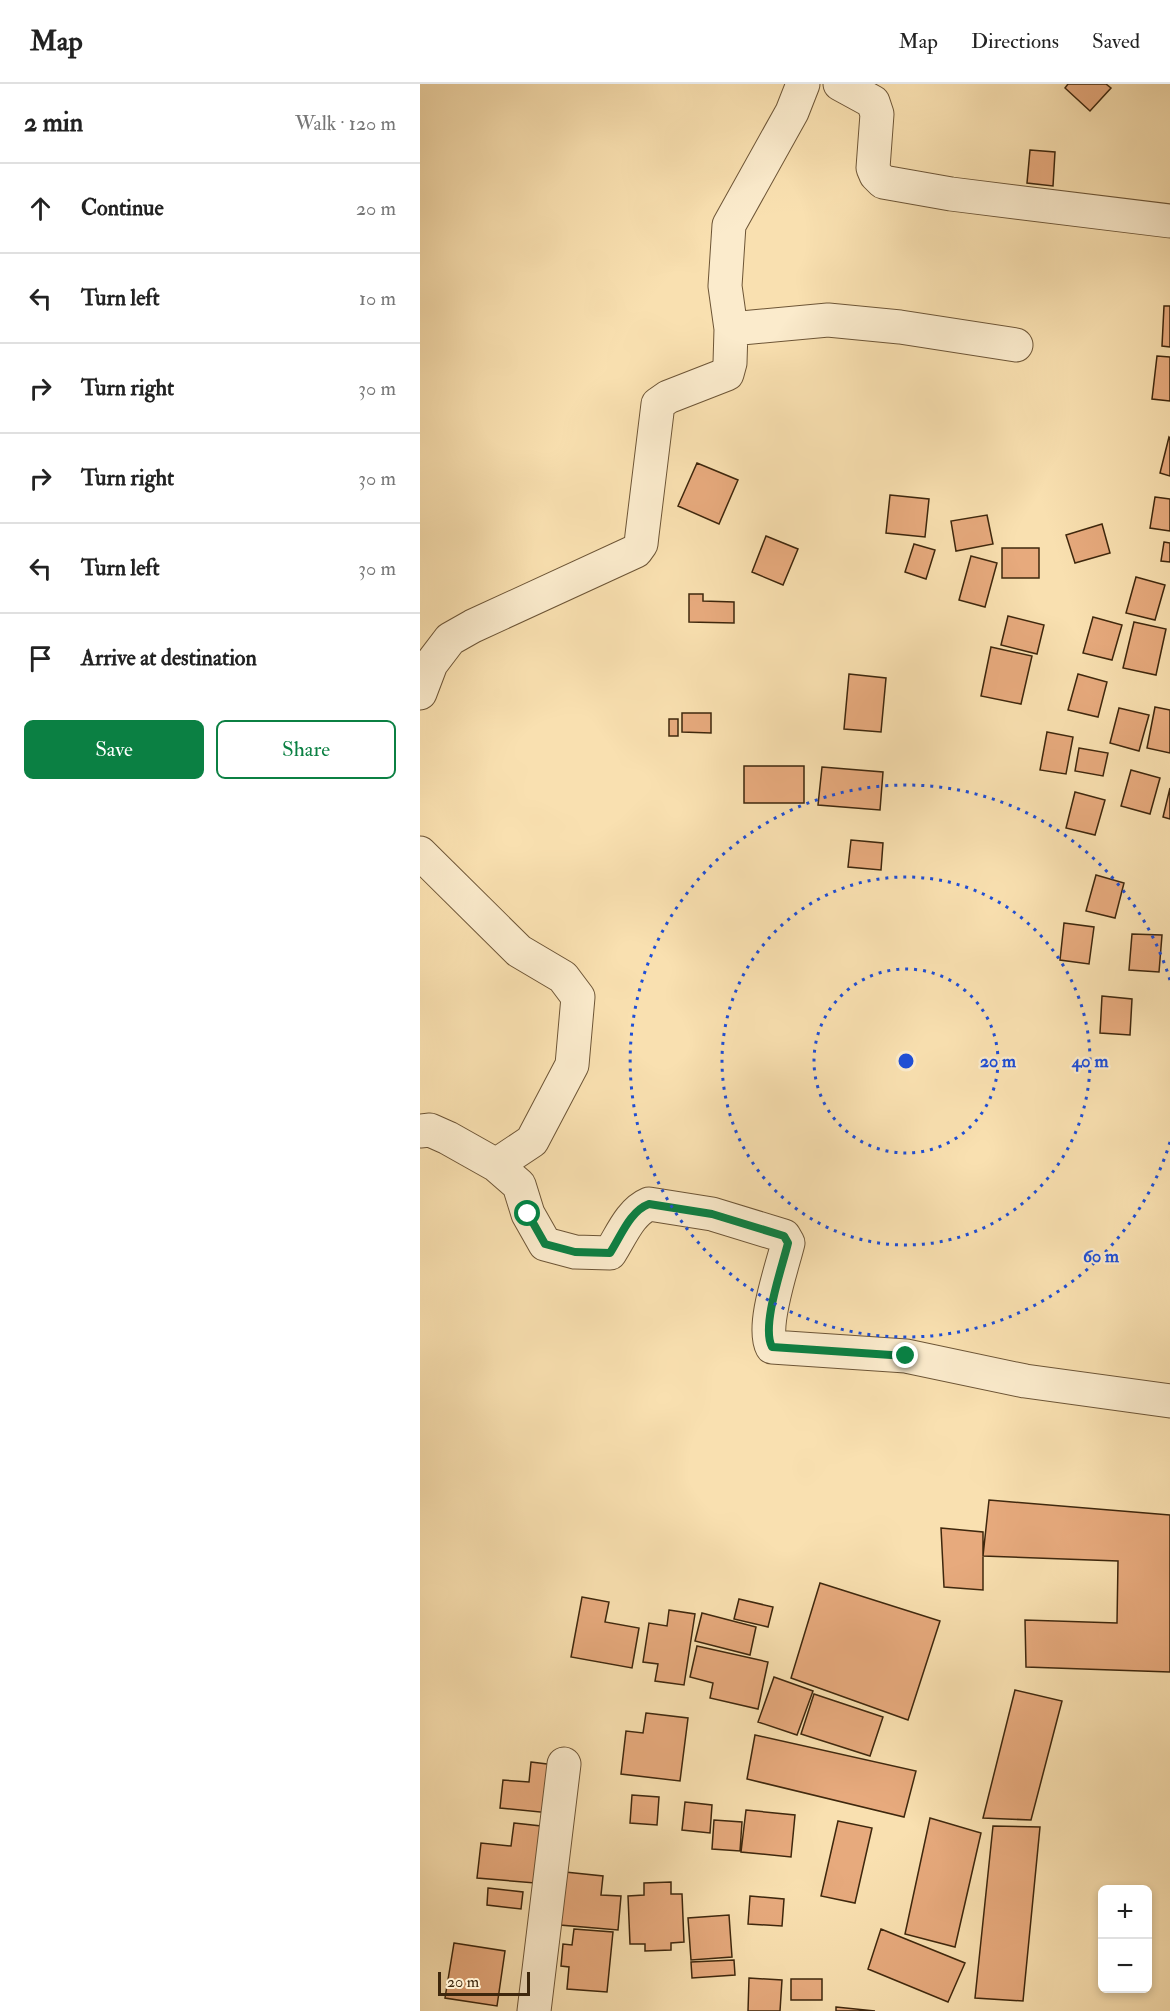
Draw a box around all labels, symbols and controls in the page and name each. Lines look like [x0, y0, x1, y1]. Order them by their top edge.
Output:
text: Map [30, 24, 83, 59]
text: Map [898, 28, 938, 55]
text: Directions [971, 28, 1059, 55]
text: Saved [1092, 28, 1140, 55]
text: 2 min [24, 107, 83, 139]
text: Walk · 120 m [295, 111, 396, 136]
icon: ahead [24, 192, 57, 225]
text: Continue [81, 194, 164, 222]
text: 20 m [356, 196, 396, 221]
icon: left [24, 282, 57, 315]
text: Turn left [81, 284, 160, 312]
text: 10 m [359, 286, 396, 311]
icon: right [24, 372, 57, 405]
text: Turn right [81, 374, 174, 402]
text: 30 m [358, 376, 396, 401]
icon: right [24, 462, 57, 495]
text: Turn right [81, 464, 174, 492]
text: 30 m [358, 466, 396, 491]
icon: left [24, 552, 57, 585]
text: Turn left [81, 554, 160, 582]
text: 30 m [358, 556, 396, 581]
icon: arrive [24, 642, 57, 675]
text: Arrive at destination [81, 644, 257, 672]
button: Save [24, 720, 204, 779]
button: Share [216, 720, 396, 779]
text: 20 m [980, 1050, 1017, 1073]
text: 40 m [1071, 1050, 1109, 1073]
centre of rings [896, 1051, 916, 1071]
route start [514, 1200, 540, 1226]
text: 60 m [1083, 1245, 1120, 1268]
route end [892, 1342, 918, 1368]
map controls [1098, 1885, 1152, 1993]
button: + [1098, 1885, 1152, 1939]
button: − [1098, 1939, 1152, 1993]
scale bar [438, 1969, 530, 1996]
text: 20 m [447, 1972, 479, 1992]

